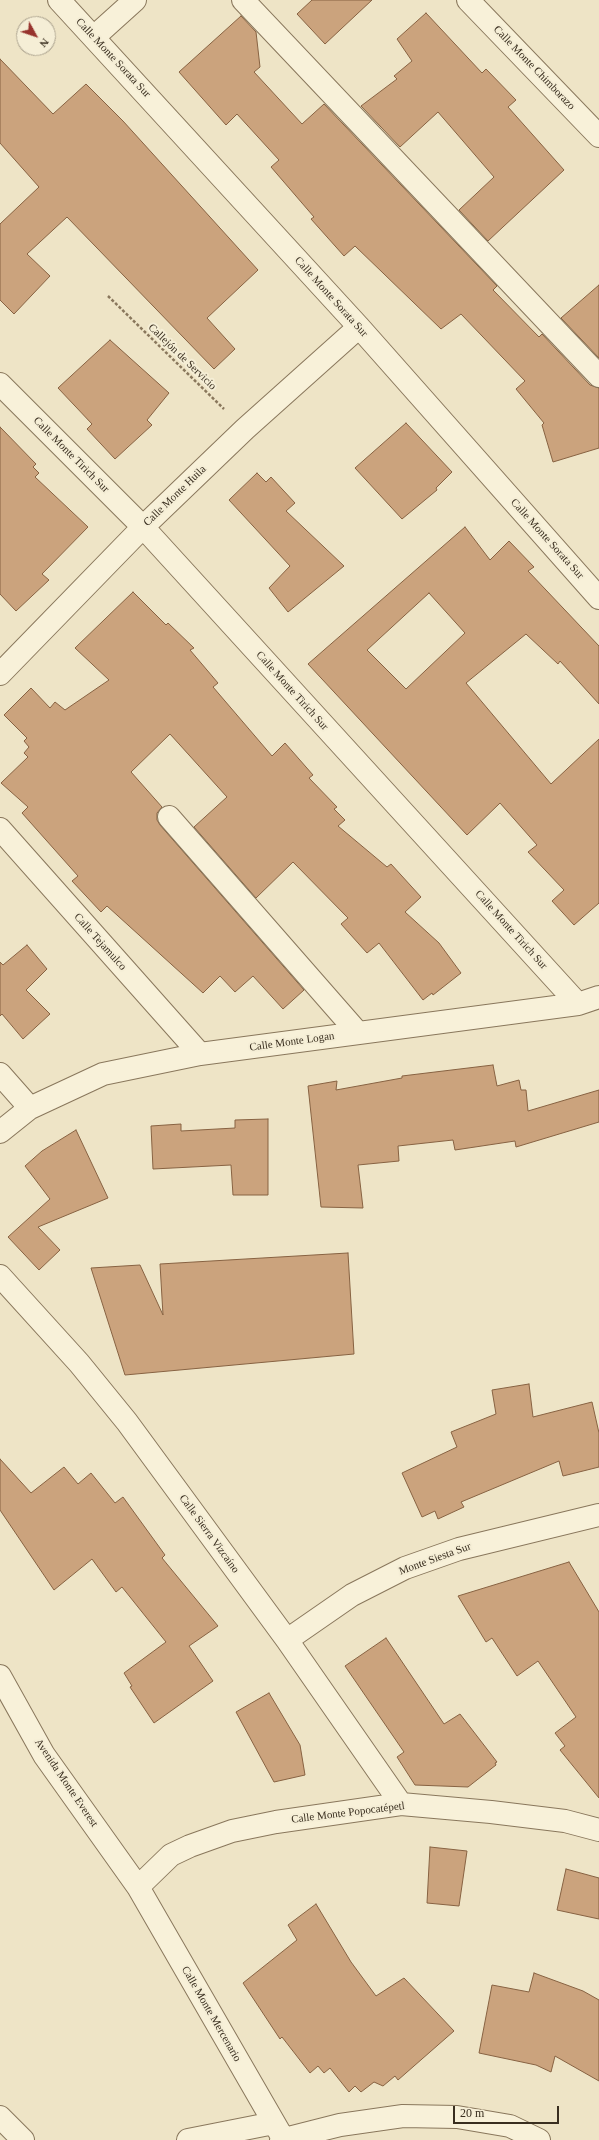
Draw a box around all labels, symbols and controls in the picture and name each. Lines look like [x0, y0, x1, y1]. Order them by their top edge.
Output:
north arrow [16, 16, 56, 56]
street label: Calle Monte Sorata Sur [73, 16, 153, 100]
street label: Calle Monte Chimborazo [490, 23, 578, 113]
text: N [37, 36, 52, 50]
street label: Calle Monte Sorata Sur [291, 254, 371, 340]
street label: Callejón de Servicio [145, 321, 219, 393]
street label: Calle Monte Tirich Sur [30, 414, 112, 496]
street label: Calle Monte Huila [141, 463, 209, 529]
street label: Calle Monte Sorata Sur [507, 496, 587, 582]
street label: Calle Monte Tirich Sur [253, 649, 331, 733]
street label: Calle Monte Tirich Sur [472, 888, 550, 972]
street label: Calle Tejamulco [71, 911, 129, 973]
street label: Calle Monte Logan [249, 1030, 335, 1054]
street label: Calle Sierra Vizcaíno [176, 1492, 242, 1576]
street label: Monte Siesta Sur [397, 1540, 473, 1578]
street label: Avenida Monte Everest [32, 1736, 100, 1830]
street label: Calle Monte Popocatépetl [290, 1799, 406, 1827]
street label: Calle Monte Mercenario [178, 1964, 244, 2064]
scale bar [455, 2098, 561, 2124]
text: 20 m [460, 2106, 484, 2120]

